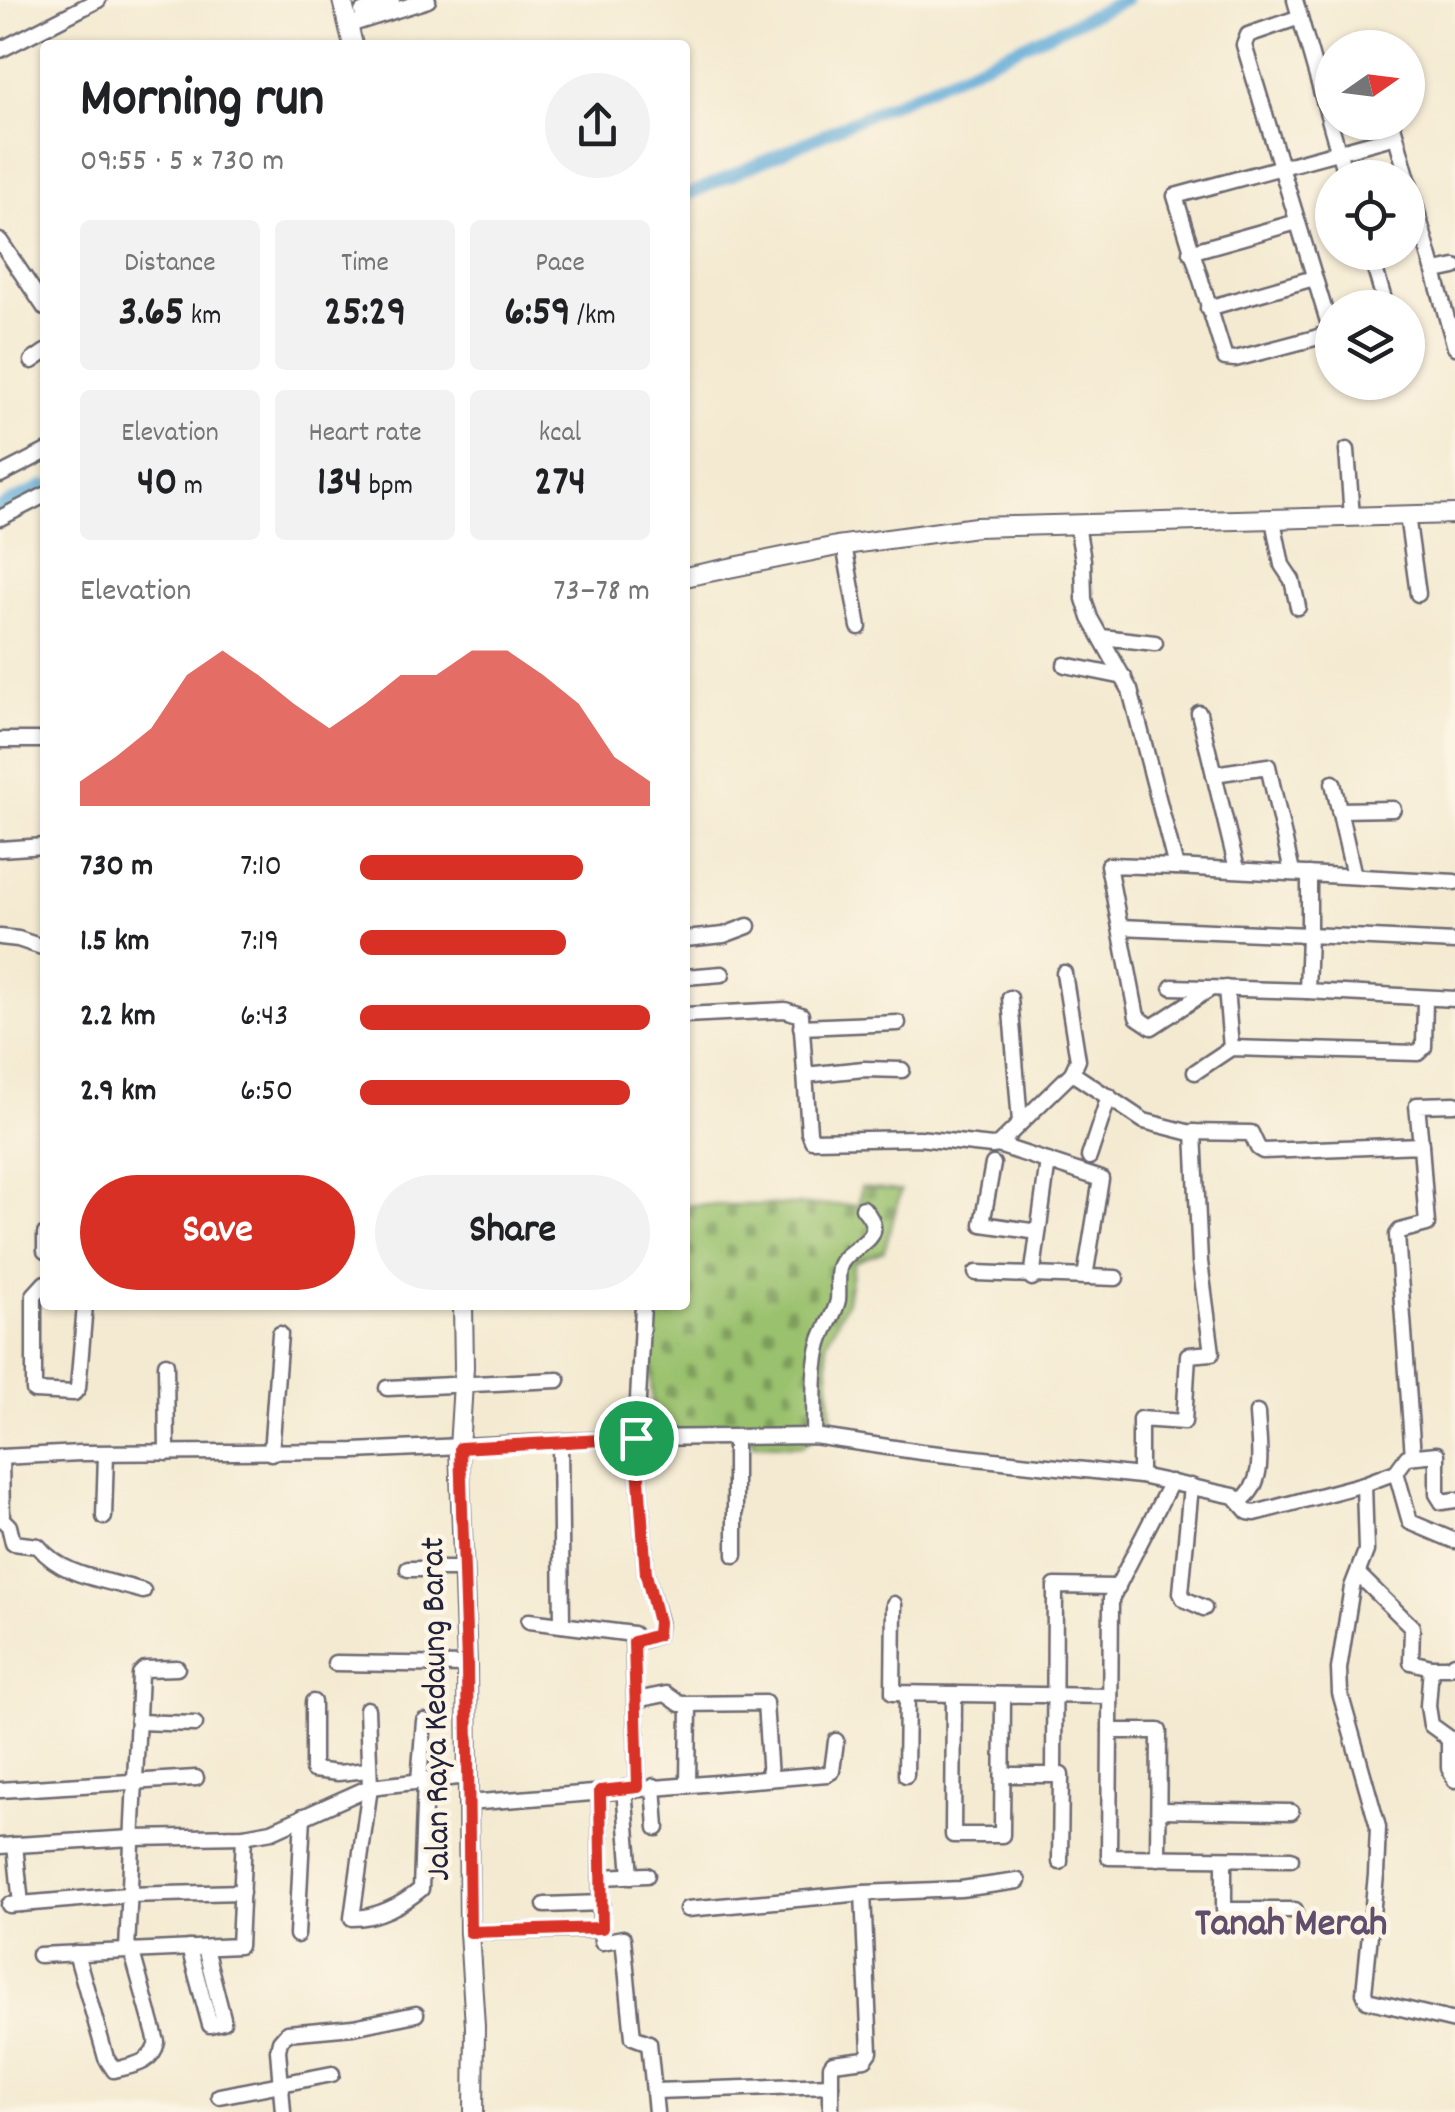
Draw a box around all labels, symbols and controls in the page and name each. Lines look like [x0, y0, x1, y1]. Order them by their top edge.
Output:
north arrow [1315, 30, 1425, 140]
map controls [1315, 30, 1425, 400]
text: Morning run [80, 63, 324, 142]
button: share [545, 73, 650, 178]
text: 09:55 · 5 × 730 m [80, 140, 284, 186]
button: locate [1315, 160, 1425, 270]
text: Distance [124, 245, 216, 285]
text: Time [341, 245, 389, 285]
text: Pace [535, 245, 585, 285]
text: 3.65 [119, 285, 184, 345]
text: 25:29 [324, 285, 406, 345]
text: 6:59 [504, 285, 571, 345]
button: layers [1315, 290, 1425, 400]
text: km [184, 298, 221, 338]
text: /km [571, 298, 616, 338]
text: Elevation [121, 415, 219, 455]
text: Heart rate [308, 415, 422, 455]
text: kcal [539, 415, 581, 455]
text: 40 [137, 455, 177, 515]
text: 134 [317, 455, 362, 515]
text: 274 [534, 455, 586, 515]
text: m [177, 468, 203, 508]
text: bpm [362, 468, 413, 508]
text: Elevation [80, 570, 191, 616]
text: 73–78 m [553, 570, 650, 616]
text: 730 m [80, 845, 153, 891]
text: 7:10 [240, 845, 282, 891]
text: 1.5 km [80, 920, 150, 966]
text: 7:19 [240, 920, 279, 966]
text: 2.2 km [80, 995, 156, 1041]
text: 6:43 [240, 995, 288, 1041]
text: 2.9 km [80, 1070, 156, 1116]
text: 6:50 [240, 1070, 293, 1116]
button: Save [80, 1175, 355, 1290]
button: Share [375, 1175, 650, 1290]
pin [594, 1396, 679, 1481]
icon: arrive [609, 1411, 664, 1466]
street label: Jalan Raya Kedaung Barat [410, 1536, 466, 1882]
district label: Tanah Merah [1195, 1898, 1387, 1955]

